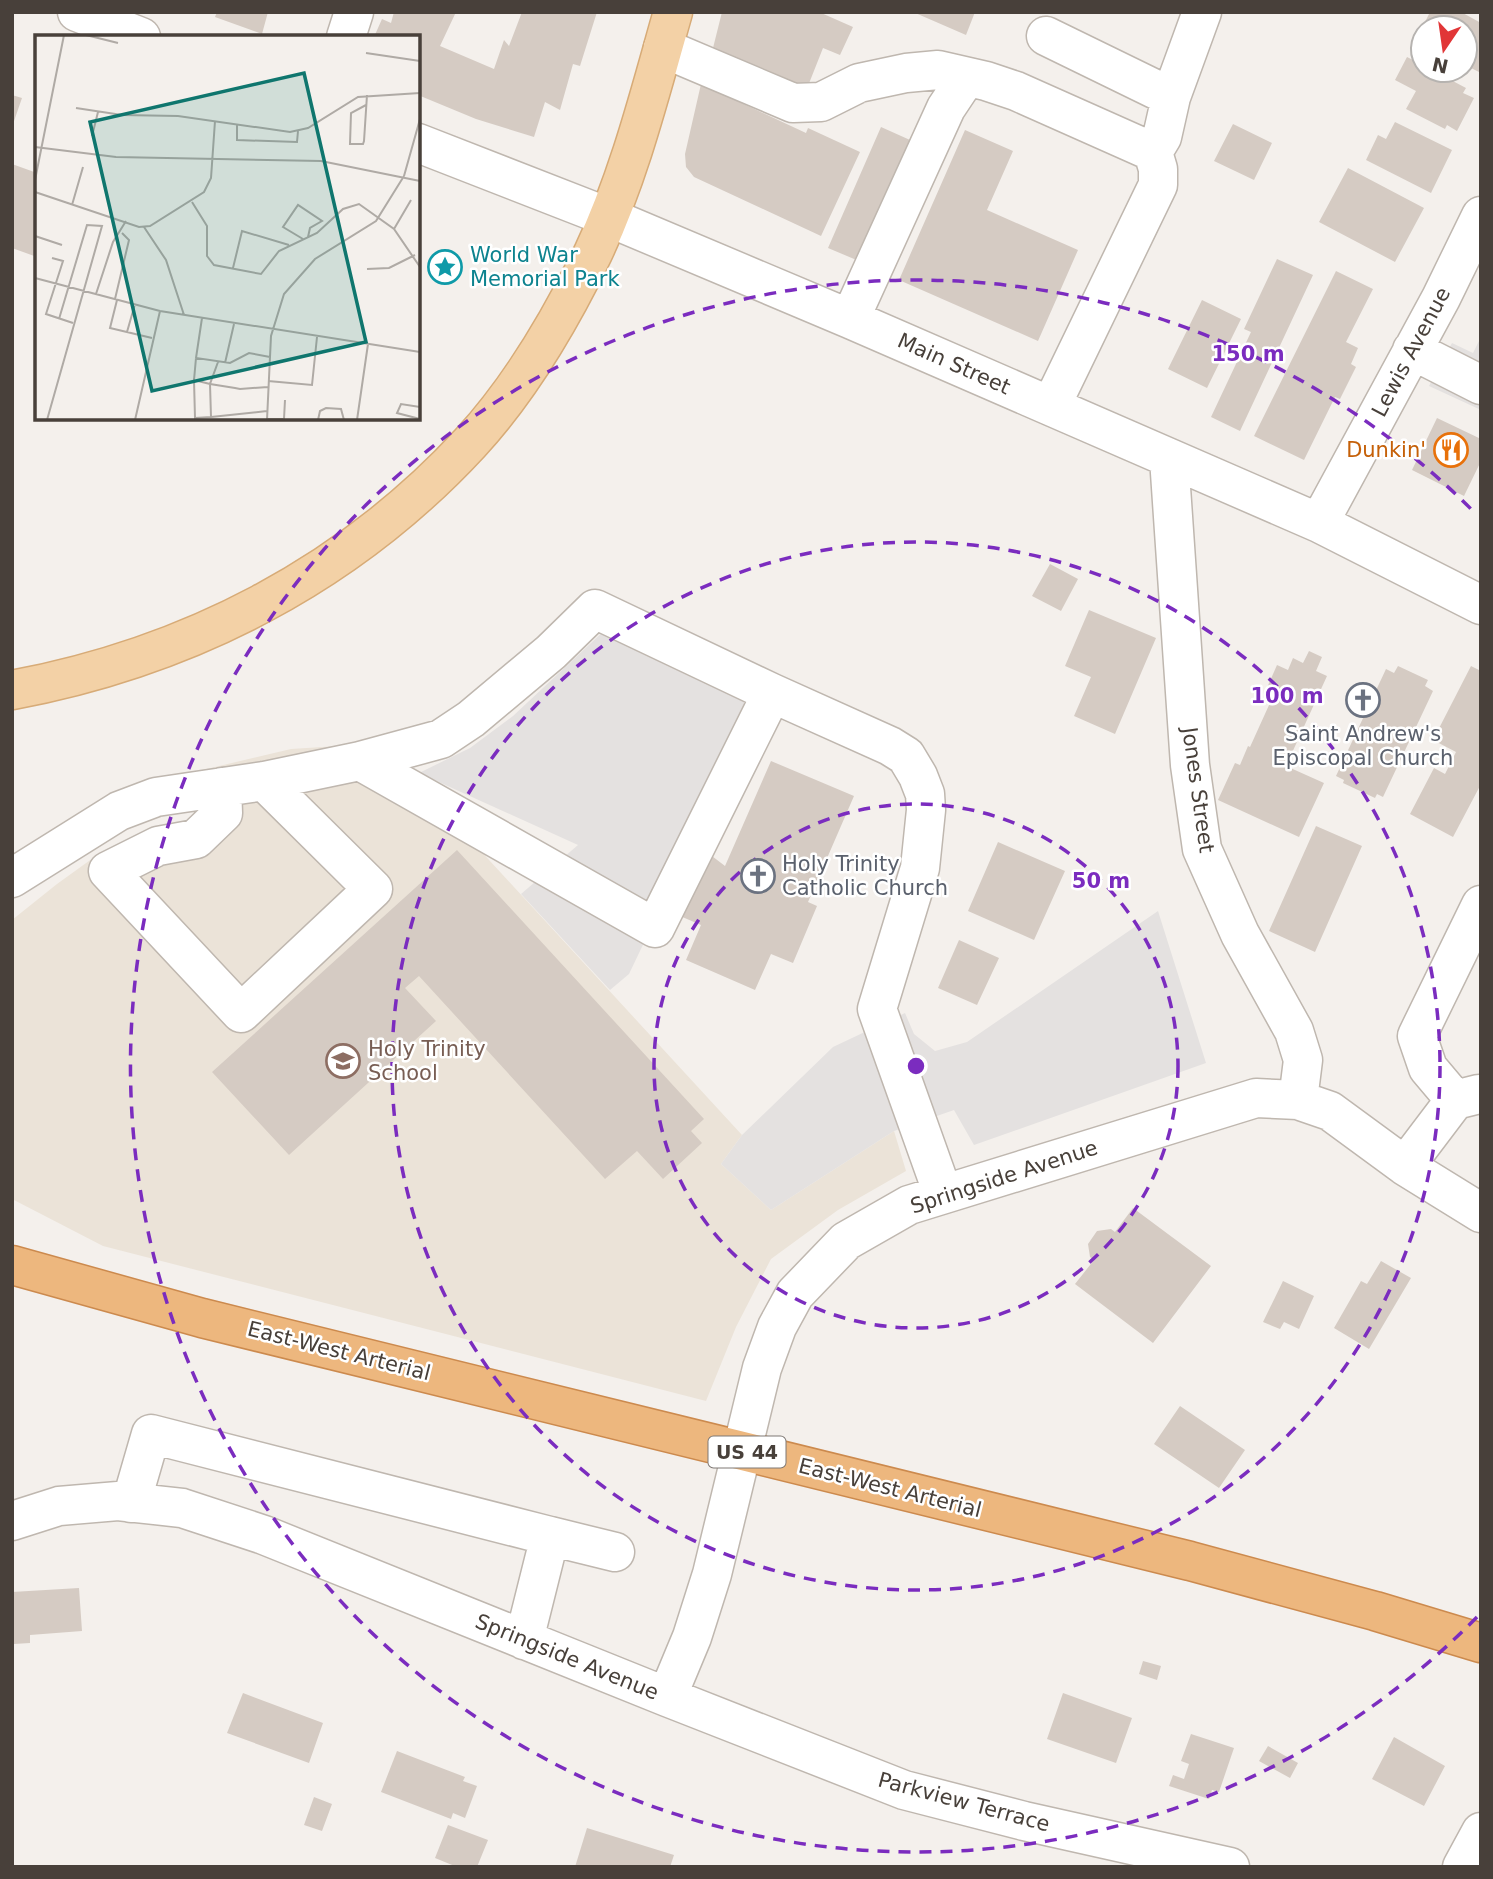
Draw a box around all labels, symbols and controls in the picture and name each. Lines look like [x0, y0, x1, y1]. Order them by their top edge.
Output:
north arrow [1409, 14, 1479, 84]
inset map [35, 35, 420, 420]
text: N [1430, 53, 1450, 78]
place label: World War Memorial Park [470, 243, 620, 291]
place icon: World War Memorial Park [426, 248, 464, 286]
street label: Lewis Avenue [1367, 283, 1455, 421]
street label: Main Street [894, 329, 1014, 399]
text: 150 m [1211, 342, 1285, 366]
restaurant icon: Dunkin' [1432, 431, 1470, 469]
place label: Dunkin' [1346, 438, 1426, 462]
church icon: Saint Andrew's Episcopal Church [1344, 681, 1382, 719]
text: 100 m [1250, 684, 1324, 708]
place label: Saint Andrew's Episcopal Church [1273, 722, 1453, 770]
street label: Jones Street [1177, 724, 1219, 854]
place label: Holy Trinity Catholic Church [782, 852, 948, 900]
church icon: Holy Trinity Catholic Church [739, 857, 777, 895]
text: 50 m [1072, 869, 1130, 893]
place label: Holy Trinity School [368, 1037, 486, 1085]
school or university icon: Holy Trinity School [324, 1042, 362, 1080]
centre of rings [904, 1054, 928, 1078]
street label: Springside Avenue [907, 1135, 1101, 1219]
street label: East-West Arterial [245, 1317, 433, 1385]
road number: US 44 [708, 1436, 786, 1468]
street label: East-West Arterial [796, 1454, 984, 1522]
street label: Springside Avenue [472, 1609, 662, 1705]
street label: Parkview Terrace [875, 1768, 1053, 1836]

